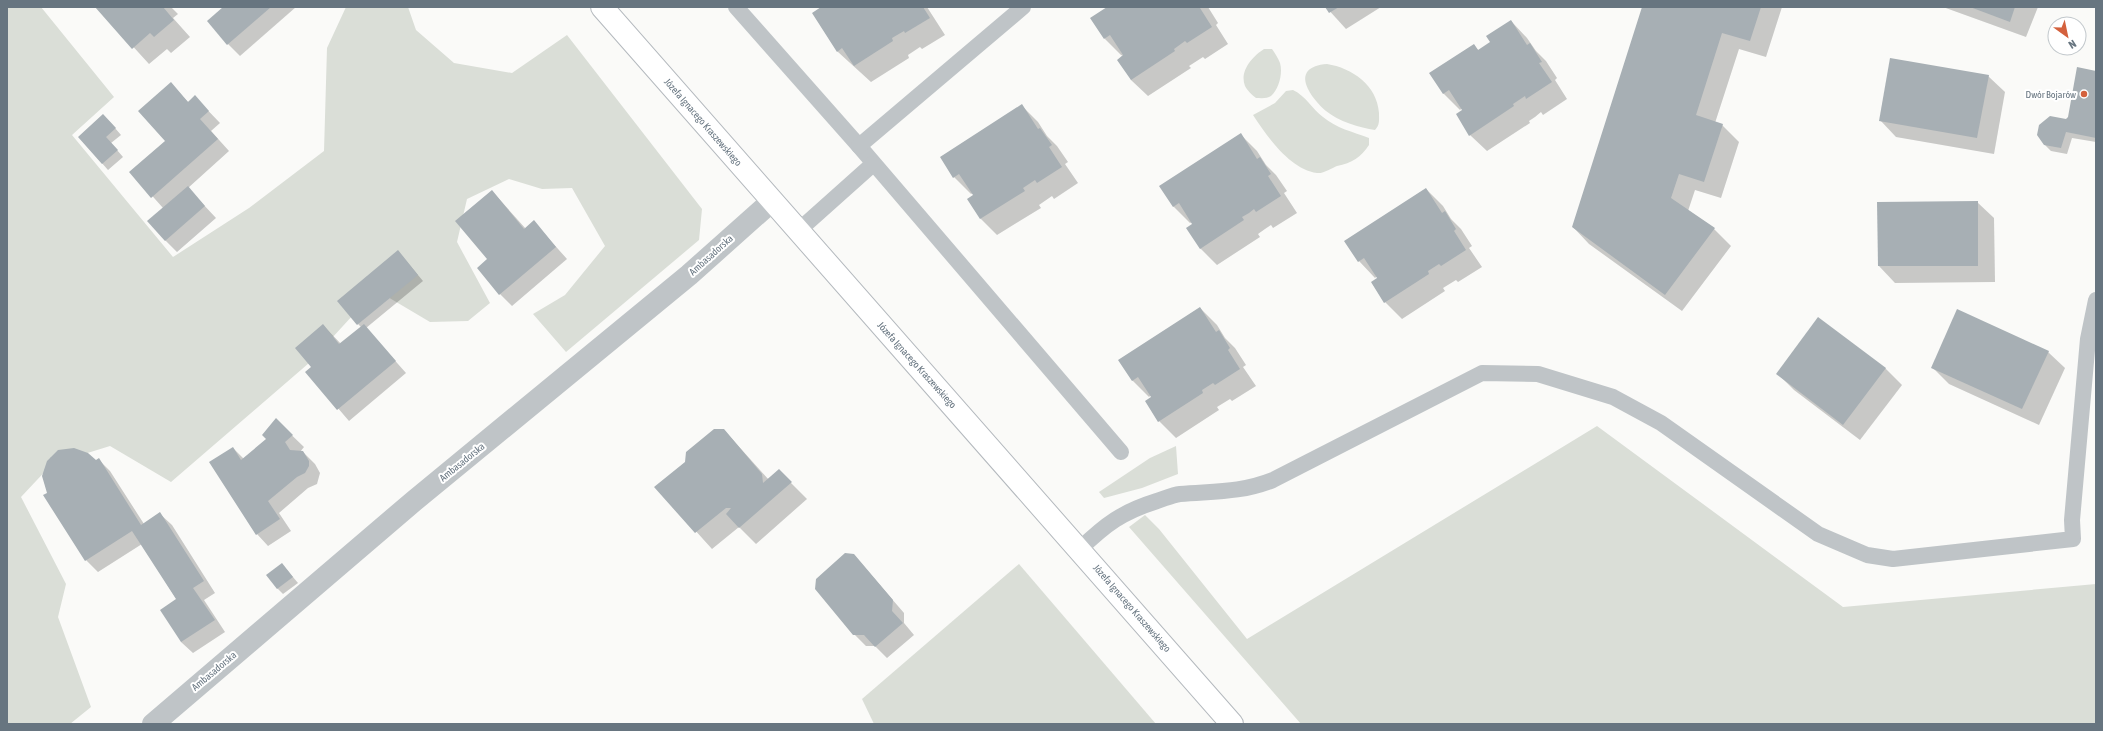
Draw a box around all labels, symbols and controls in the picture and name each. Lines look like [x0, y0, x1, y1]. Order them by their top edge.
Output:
north arrow [2047, 16, 2087, 56]
text: N [2066, 38, 2078, 51]
street label: Józefa Ignacego Kraszewskiego [662, 76, 744, 168]
place label: Dwór Bojarów [2026, 89, 2076, 100]
marker: Dwór Bojarów [2079, 89, 2089, 99]
street label: Ambasadorska [687, 232, 735, 277]
street label: Józefa Ignacego Kraszewskiego [875, 320, 959, 411]
street label: Ambasadorska [437, 440, 487, 483]
street label: Józefa Ignacego Kraszewskiego [1091, 562, 1173, 654]
street label: Ambasadorska [190, 649, 239, 693]

